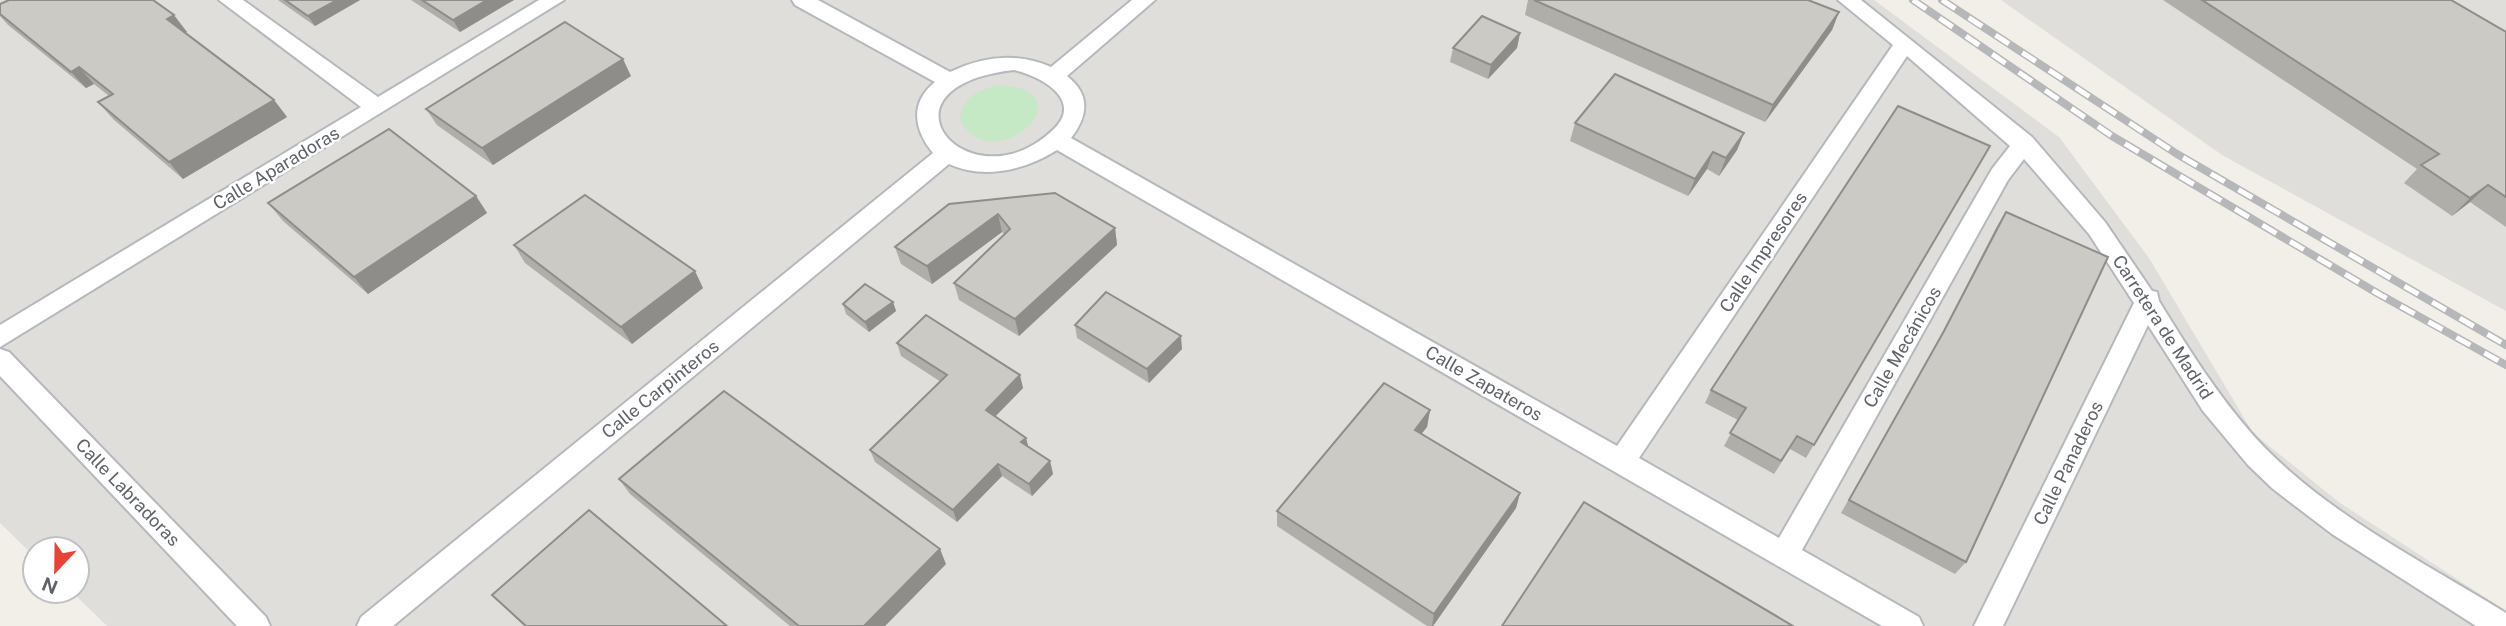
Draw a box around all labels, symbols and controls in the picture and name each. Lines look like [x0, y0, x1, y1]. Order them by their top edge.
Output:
street label: Calle Aparadoras [209, 122, 343, 214]
street label: Calle Impresores [1715, 188, 1811, 316]
street label: Carretera de Madrid [2108, 251, 2218, 403]
street label: Calle Mecánicos [1859, 283, 1945, 411]
street label: Calle Carpinteros [597, 335, 723, 443]
street label: Calle Zapateros [1422, 341, 1546, 425]
street label: Calle Panaderos [2029, 398, 2107, 528]
street label: Calle Labradoras [72, 434, 184, 550]
north arrow [21, 535, 91, 605]
text: N [39, 573, 61, 599]

